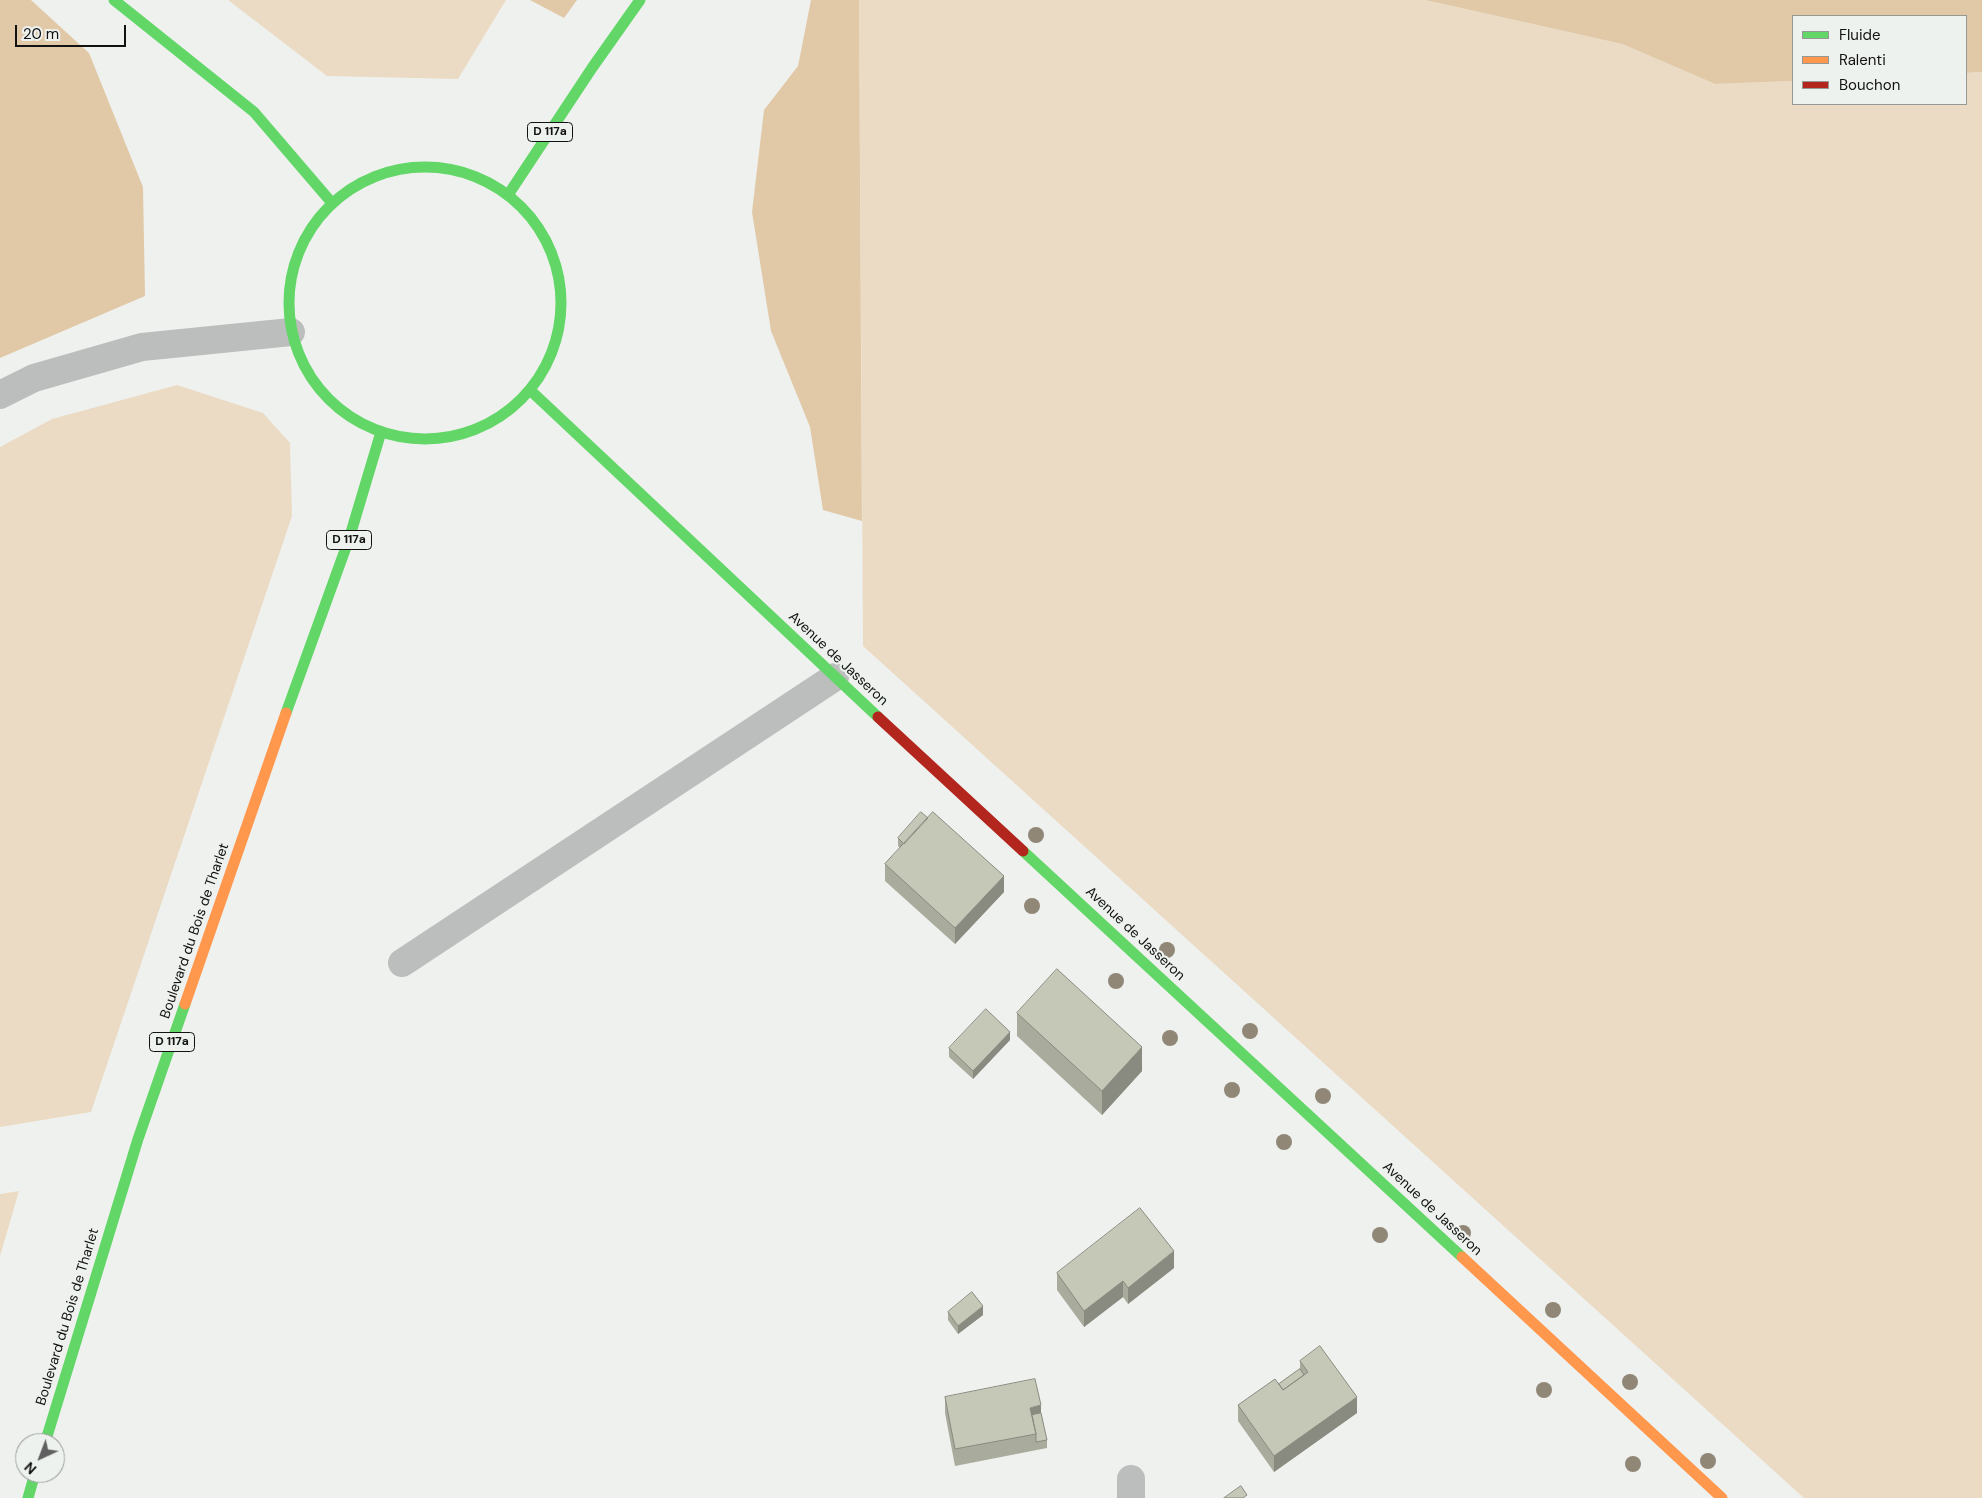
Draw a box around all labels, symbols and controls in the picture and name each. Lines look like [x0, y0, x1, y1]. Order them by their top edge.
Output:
scale bar [18, 15, 129, 47]
legend [1792, 15, 1967, 105]
text: 20 m [23, 24, 59, 44]
text: Fluide [1839, 25, 1881, 45]
text: Ralenti [1839, 50, 1886, 70]
text: Bouchon [1839, 75, 1900, 95]
road number: D 117a [528, 122, 572, 142]
road number: D 117a [326, 530, 372, 550]
street label: Avenue de Jasseron [785, 609, 891, 709]
street label: Boulevard du Bois de Tharlet [157, 841, 233, 1021]
street label: Avenue de Jasseron [1082, 884, 1188, 984]
road number: D 117a [150, 1032, 194, 1052]
street label: Avenue de Jasseron [1379, 1159, 1485, 1259]
street label: Boulevard du Bois de Tharlet [33, 1226, 103, 1408]
north arrow [15, 1433, 65, 1483]
text: N [21, 1458, 40, 1478]

